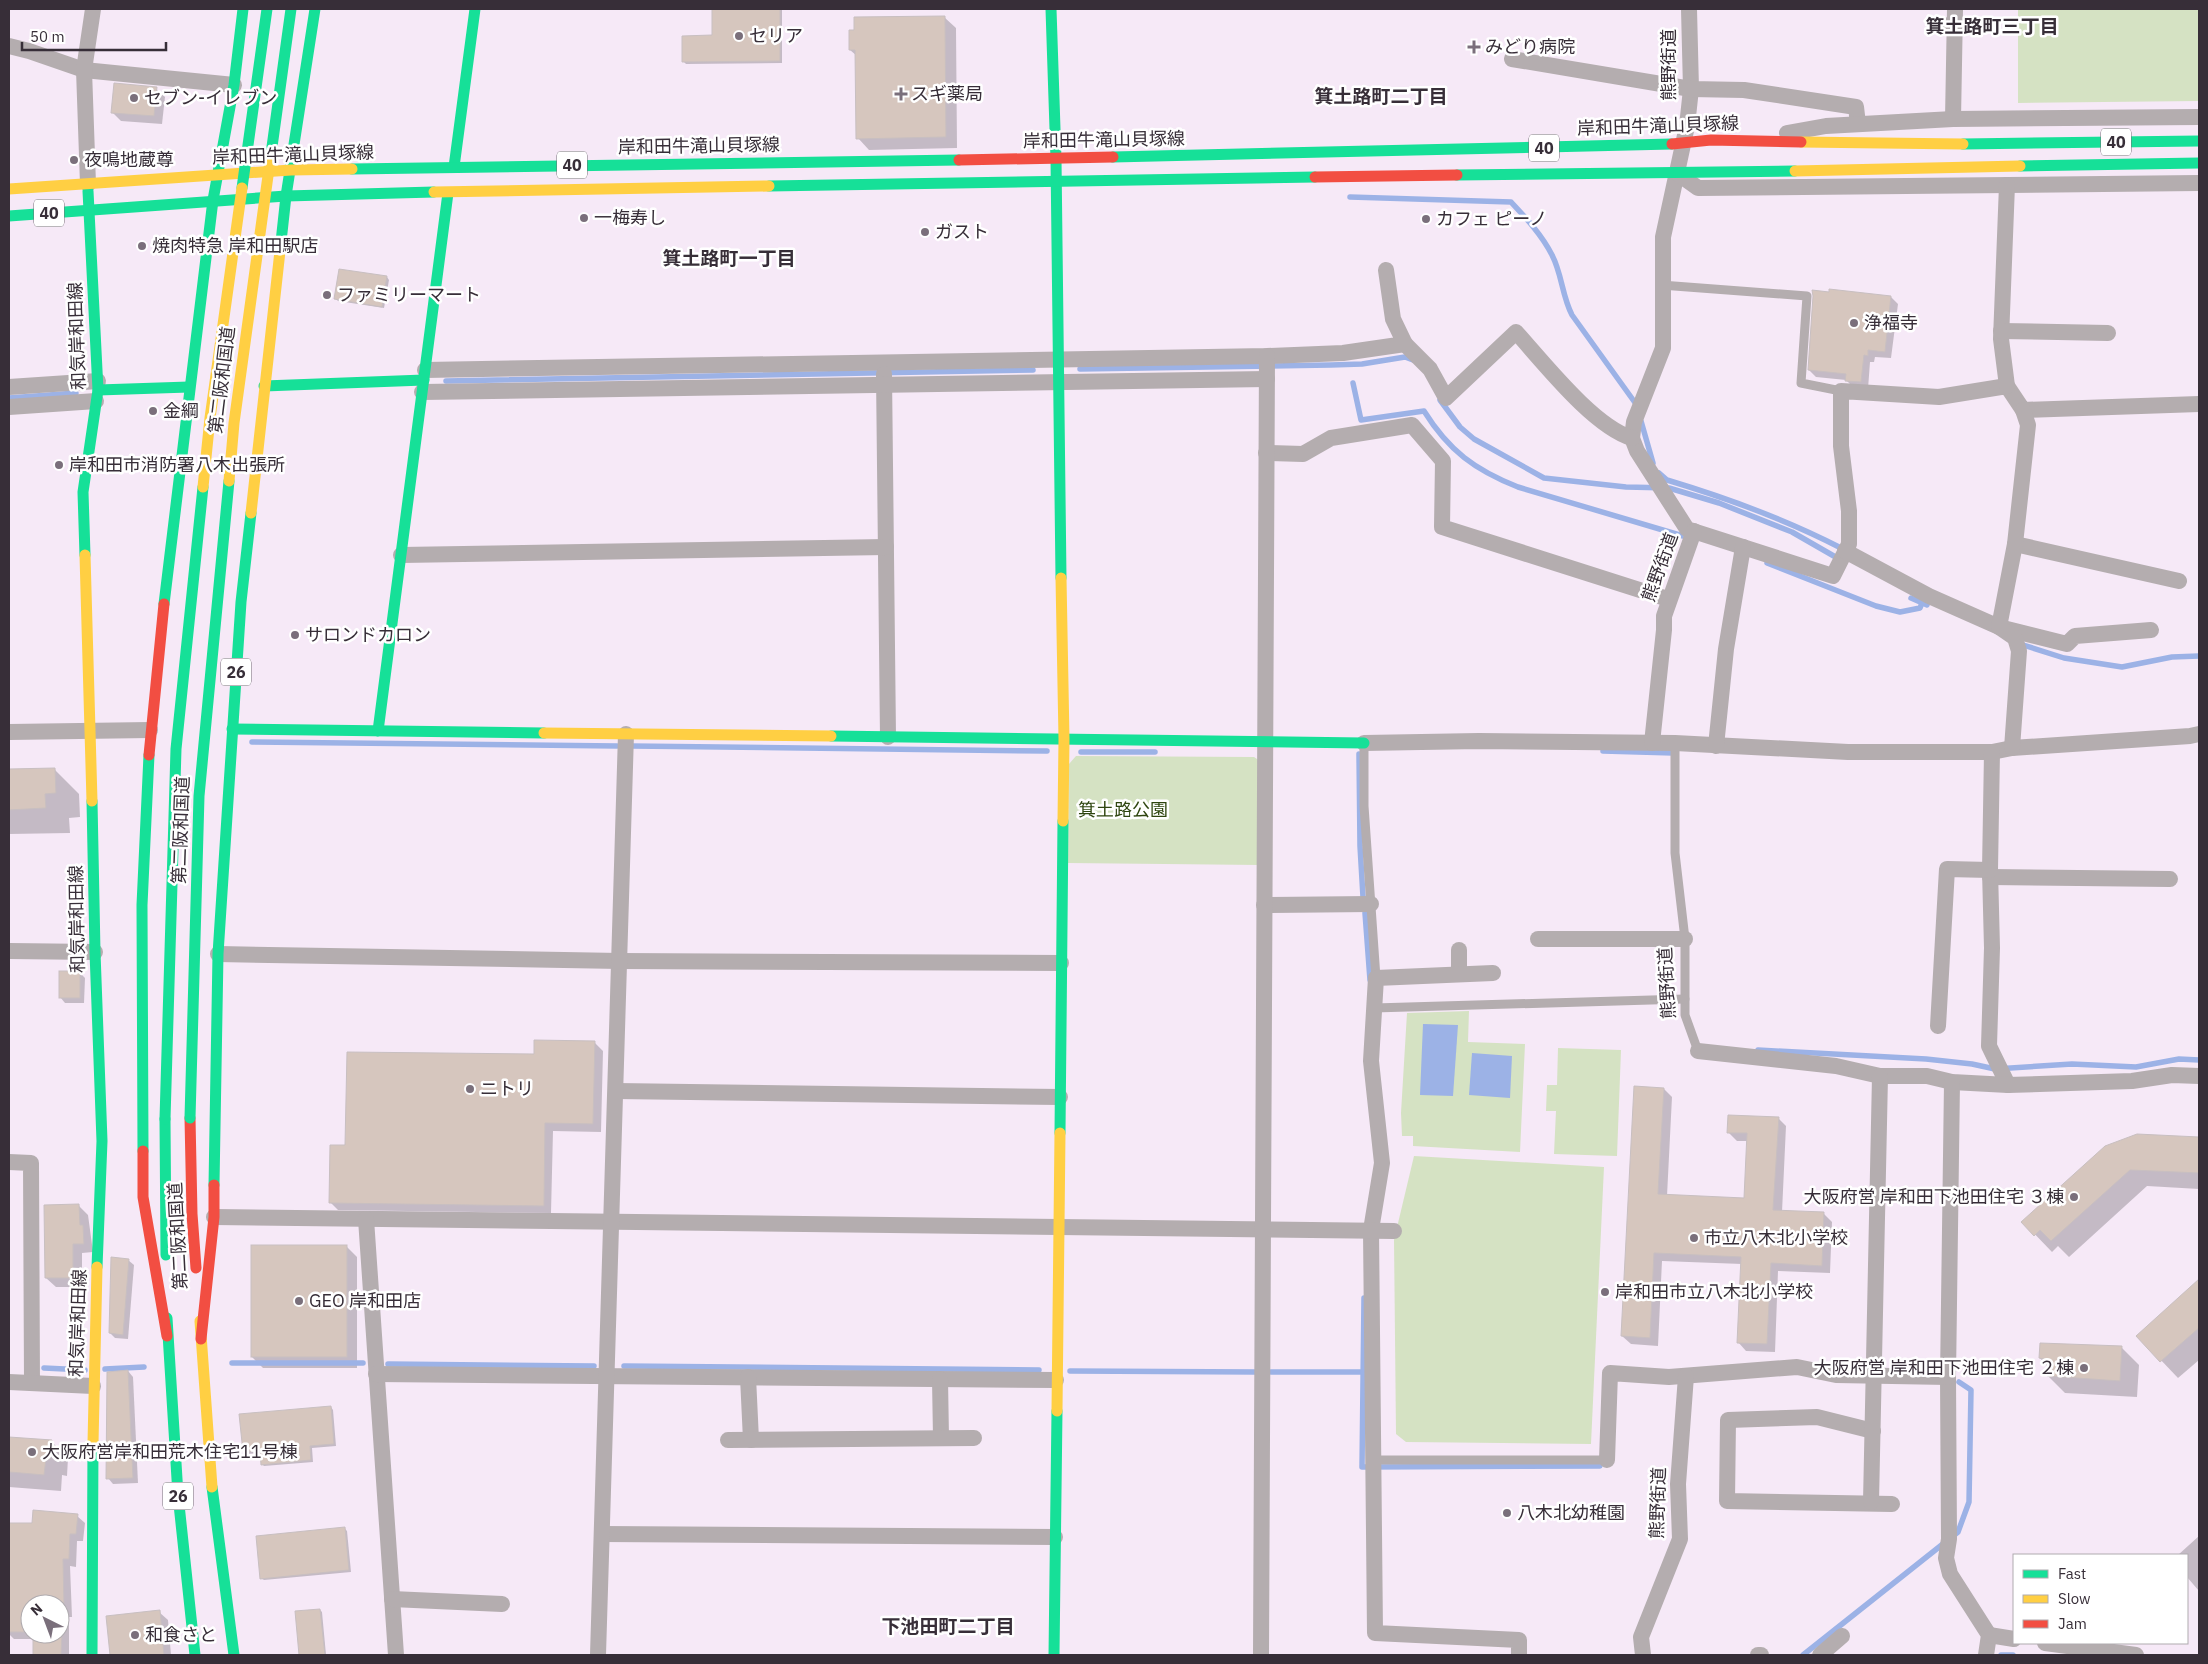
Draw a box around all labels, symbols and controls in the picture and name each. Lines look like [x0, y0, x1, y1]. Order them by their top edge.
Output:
district label: 箕土路町三丁目 [1925, 14, 2059, 38]
scale bar [22, 20, 166, 52]
place label: セリア [749, 24, 803, 47]
text: 50 m [30, 27, 65, 46]
street label: 熊野街道 [1657, 29, 1680, 101]
marker: セリア [733, 30, 745, 42]
place label: みどり病院 [1485, 35, 1575, 58]
marker: みどり病院 [1467, 40, 1481, 54]
place label: スギ薬局 [911, 82, 983, 105]
district label: 箕土路町二丁目 [1314, 84, 1448, 108]
place label: セブン-イレブン [144, 86, 277, 109]
marker: スギ薬局 [895, 88, 907, 100]
marker: セブン-イレブン [128, 92, 140, 104]
street label: 岸和田牛滝山貝塚線 [1577, 111, 1739, 140]
street label: 岸和田牛滝山貝塚線 [1023, 127, 1185, 152]
road number: 40 [2101, 128, 2131, 156]
street label: 岸和田牛滝山貝塚線 [618, 133, 780, 158]
road number: 40 [1529, 134, 1559, 162]
street label: 岸和田牛滝山貝塚線 [212, 140, 374, 169]
place label: 夜鳴地蔵尊 [84, 148, 174, 171]
road number: 40 [557, 152, 587, 178]
marker: 夜鳴地蔵尊 [68, 154, 80, 166]
road number: 40 [34, 200, 64, 227]
place label: 一梅寿し [594, 206, 666, 229]
place label: カフェ ピーノ [1436, 207, 1547, 230]
marker: 一梅寿し [578, 212, 590, 224]
marker: カフェ ピーノ [1420, 213, 1432, 225]
place label: ガスト [935, 220, 989, 243]
marker: ガスト [919, 226, 931, 238]
place label: 焼肉特急 岸和田駅店 [152, 234, 318, 257]
marker: 焼肉特急 岸和田駅店 [136, 240, 148, 252]
district label: 箕土路町一丁目 [662, 246, 796, 270]
street label: 和気岸和田線 [63, 282, 90, 390]
place label: ファミリーマート [337, 283, 481, 306]
marker: ファミリーマート [321, 289, 333, 301]
place label: 浄福寺 [1864, 311, 1918, 334]
marker: 浄福寺 [1848, 317, 1860, 329]
street label: 第二阪和国道 [204, 325, 239, 435]
place label: 金綱 [163, 399, 199, 422]
marker: 金綱 [147, 405, 159, 417]
place label: 岸和田市消防署八木出張所 [69, 453, 285, 476]
marker: 岸和田市消防署八木出張所 [53, 459, 65, 471]
street label: 熊野街道 [1636, 529, 1683, 605]
place label: サロンドカロン [305, 623, 431, 646]
marker: サロンドカロン [289, 629, 301, 641]
road number: 26 [221, 659, 251, 686]
street label: 第二阪和国道 [167, 776, 194, 884]
park label: 箕土路公園 [1078, 798, 1168, 821]
street label: 和気岸和田線 [64, 865, 89, 973]
street label: 熊野街道 [1653, 946, 1680, 1020]
place label: ニトリ [480, 1077, 534, 1100]
marker: ニトリ [464, 1083, 476, 1095]
street label: 第二阪和国道 [163, 1181, 192, 1291]
place label: 大阪府営 岸和田下池田住宅 ３棟 [1804, 1185, 2064, 1208]
marker: 大阪府営 岸和田下池田住宅 ３棟 [2068, 1191, 2080, 1203]
place label: 市立八木北小学校 [1704, 1226, 1848, 1249]
marker: 市立八木北小学校 [1688, 1232, 1700, 1244]
street label: 和気岸和田線 [64, 1269, 91, 1377]
place label: 岸和田市立八木北小学校 [1615, 1280, 1813, 1303]
marker: 岸和田市立八木北小学校 [1599, 1286, 1611, 1298]
place label: GEO 岸和田店 [309, 1289, 421, 1312]
marker: GEO 岸和田店 [293, 1295, 305, 1307]
place label: 大阪府営 岸和田下池田住宅 ２棟 [1814, 1356, 2074, 1379]
marker: 大阪府営 岸和田下池田住宅 ２棟 [2078, 1362, 2090, 1374]
place label: 大阪府営岸和田荒木住宅11号棟 [42, 1440, 298, 1463]
marker: 大阪府営岸和田荒木住宅11号棟 [26, 1446, 38, 1458]
street label: 熊野街道 [1645, 1467, 1670, 1539]
road number: 26 [163, 1482, 193, 1510]
place label: 八木北幼稚園 [1517, 1501, 1625, 1524]
marker: 八木北幼稚園 [1501, 1507, 1513, 1519]
legend [2013, 1554, 2188, 1644]
text: Fast [2058, 1564, 2086, 1583]
text: Slow [2058, 1589, 2091, 1608]
north arrow [20, 1594, 70, 1644]
text: N [27, 1599, 46, 1619]
district label: 下池田町二丁目 [881, 1614, 1015, 1638]
text: Jam [2058, 1614, 2087, 1633]
place label: 和食さと [145, 1623, 217, 1646]
marker: 和食さと [129, 1629, 141, 1641]

